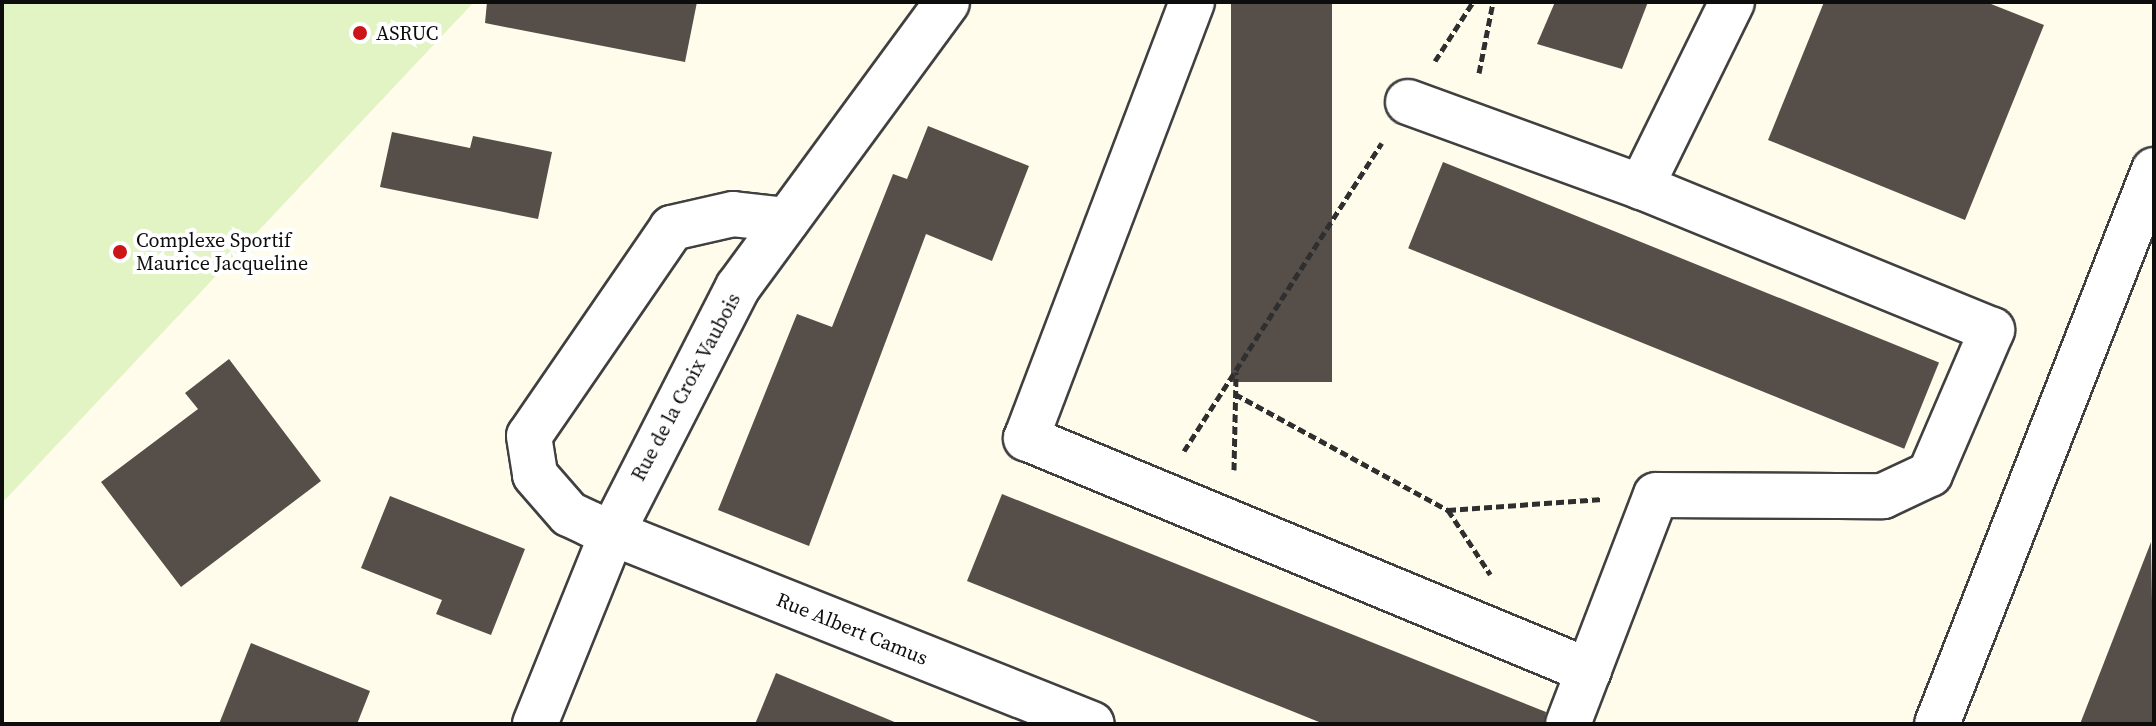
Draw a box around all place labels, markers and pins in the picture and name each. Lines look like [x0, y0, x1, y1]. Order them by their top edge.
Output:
place label: ASRUC [376, 21, 438, 45]
marker: ASRUC [351, 24, 369, 42]
place label: Complexe Sportif Maurice Jacqueline [136, 228, 308, 275]
marker: Complexe Sportif Maurice Jacqueline [111, 243, 129, 261]

